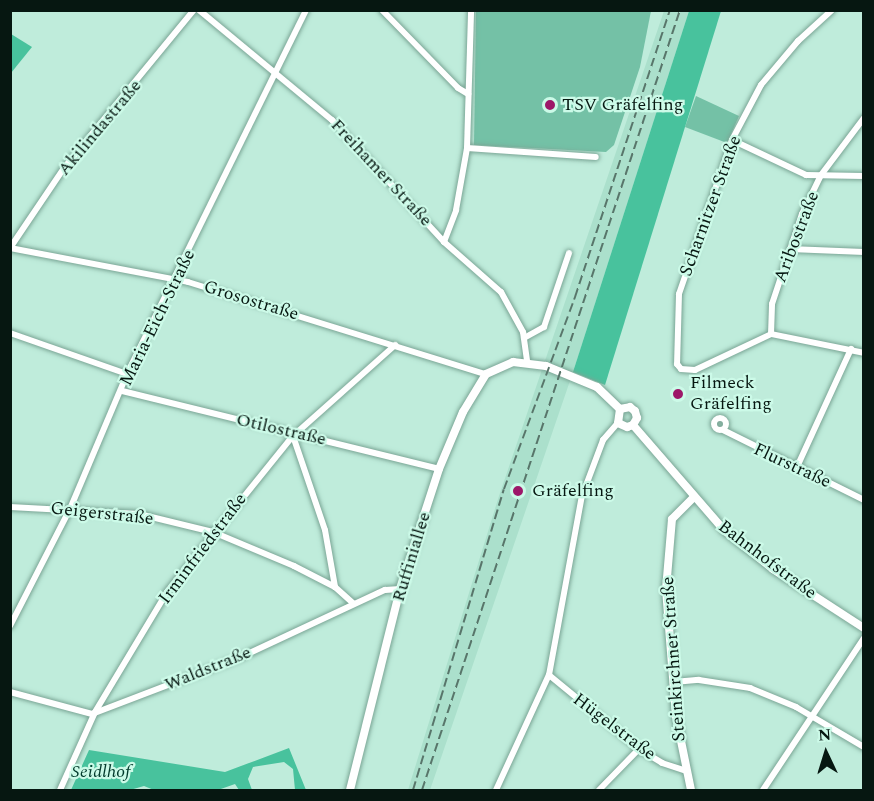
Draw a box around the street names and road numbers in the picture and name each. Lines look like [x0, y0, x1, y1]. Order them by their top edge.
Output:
street label: Akilindastraße [54, 76, 146, 180]
street label: Freihamer Straße [326, 115, 436, 231]
street label: Scharnitzer Straße [676, 133, 746, 279]
street label: Aribostraße [770, 188, 824, 286]
street label: Maria-Eich-Straße [116, 246, 200, 390]
street label: Grosostraße [201, 276, 301, 326]
street label: Otilostraße [234, 409, 328, 451]
street label: Flurstraße [750, 439, 834, 493]
street label: Irminfriedstraße [154, 489, 252, 609]
street label: Geigerstraße [49, 498, 155, 530]
street label: Ruffiniallee [388, 510, 436, 604]
street label: Bahnhofstraße [713, 516, 821, 604]
street label: Steinkirchner Straße [657, 576, 691, 742]
street label: Waldstraße [162, 642, 254, 696]
street label: Hügelstraße [568, 689, 660, 765]

